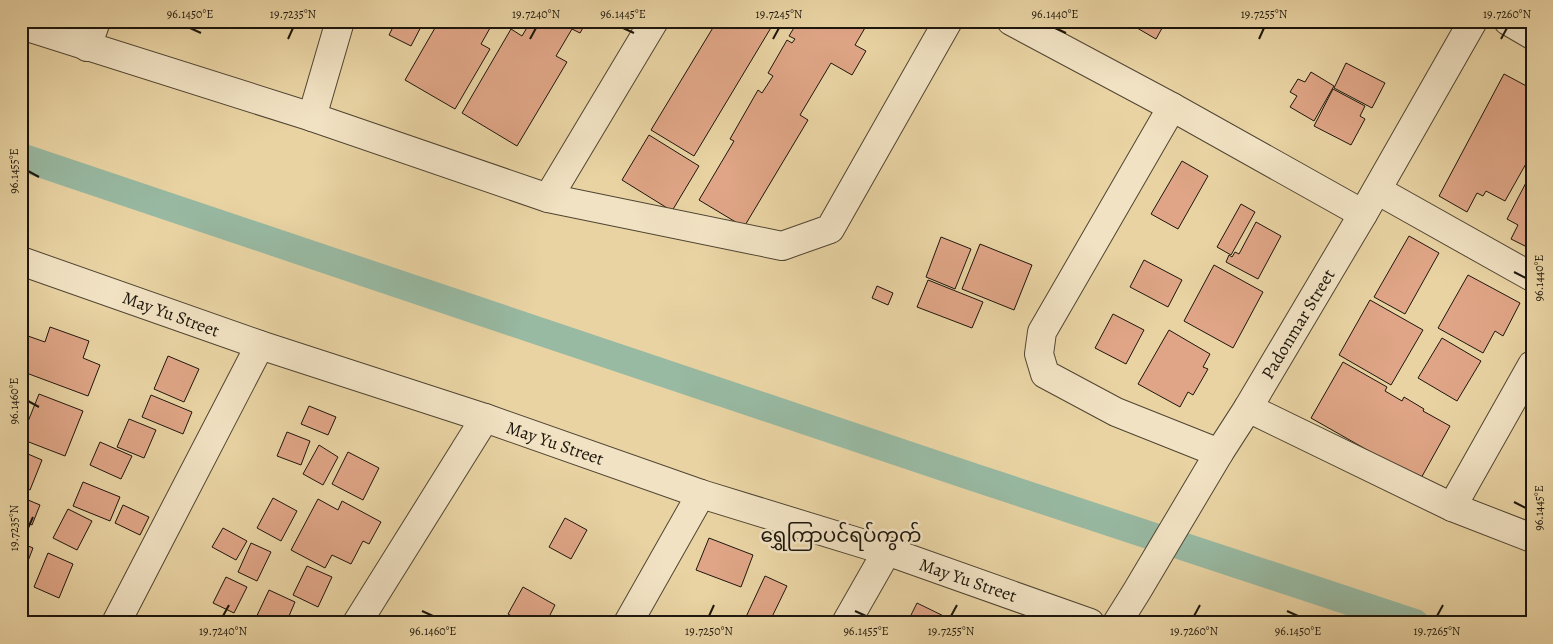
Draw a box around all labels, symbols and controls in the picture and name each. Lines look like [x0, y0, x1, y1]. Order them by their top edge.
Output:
text: 96.1450°E [167, 6, 213, 22]
text: 19.7235°N [270, 6, 317, 22]
text: 19.7240°N [512, 6, 560, 22]
text: 96.1445°E [600, 6, 646, 22]
text: 19.7245°N [756, 6, 803, 22]
text: 96.1440°E [1032, 6, 1078, 22]
text: 19.7255°N [1241, 6, 1288, 22]
text: 19.7260°N [1483, 6, 1531, 22]
text: 96.1455°E [6, 148, 22, 194]
text: 96.1440°E [1531, 255, 1547, 301]
street label: Padonmar Street [1256, 264, 1340, 384]
street label: May Yu Street [119, 285, 223, 343]
text: 96.1460°E [6, 378, 22, 424]
street label: May Yu Street [503, 415, 607, 471]
text: 96.1445°E [1531, 485, 1547, 531]
text: 19.7235°N [6, 504, 22, 551]
district label: ရွှေကြာပင်ရပ်ကွက် [760, 521, 922, 551]
street label: May Yu Street [916, 552, 1020, 608]
text: 19.7240°N [199, 623, 247, 639]
text: 96.1460°E [410, 623, 456, 639]
text: 19.7250°N [685, 623, 733, 639]
text: 96.1455°E [843, 623, 889, 639]
text: 19.7255°N [928, 623, 975, 639]
text: 19.7260°N [1170, 623, 1218, 639]
text: 96.1450°E [1275, 623, 1321, 639]
text: 19.7265°N [1414, 623, 1461, 639]

